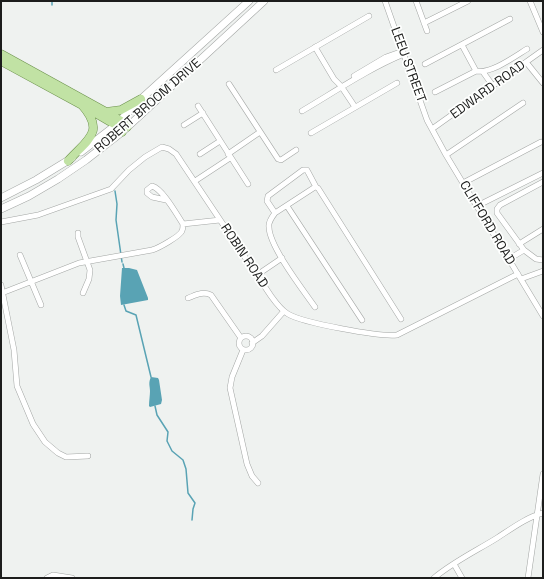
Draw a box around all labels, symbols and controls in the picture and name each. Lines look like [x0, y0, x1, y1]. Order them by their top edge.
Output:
street label: LEEU STREET [387, 25, 429, 105]
street label: ROBERT BROOM DRIVE [92, 56, 204, 156]
street label: EDWARD ROAD [447, 58, 529, 122]
street label: CLIFFORD ROAD [456, 178, 518, 268]
street label: ROBIN ROAD [217, 221, 271, 291]

